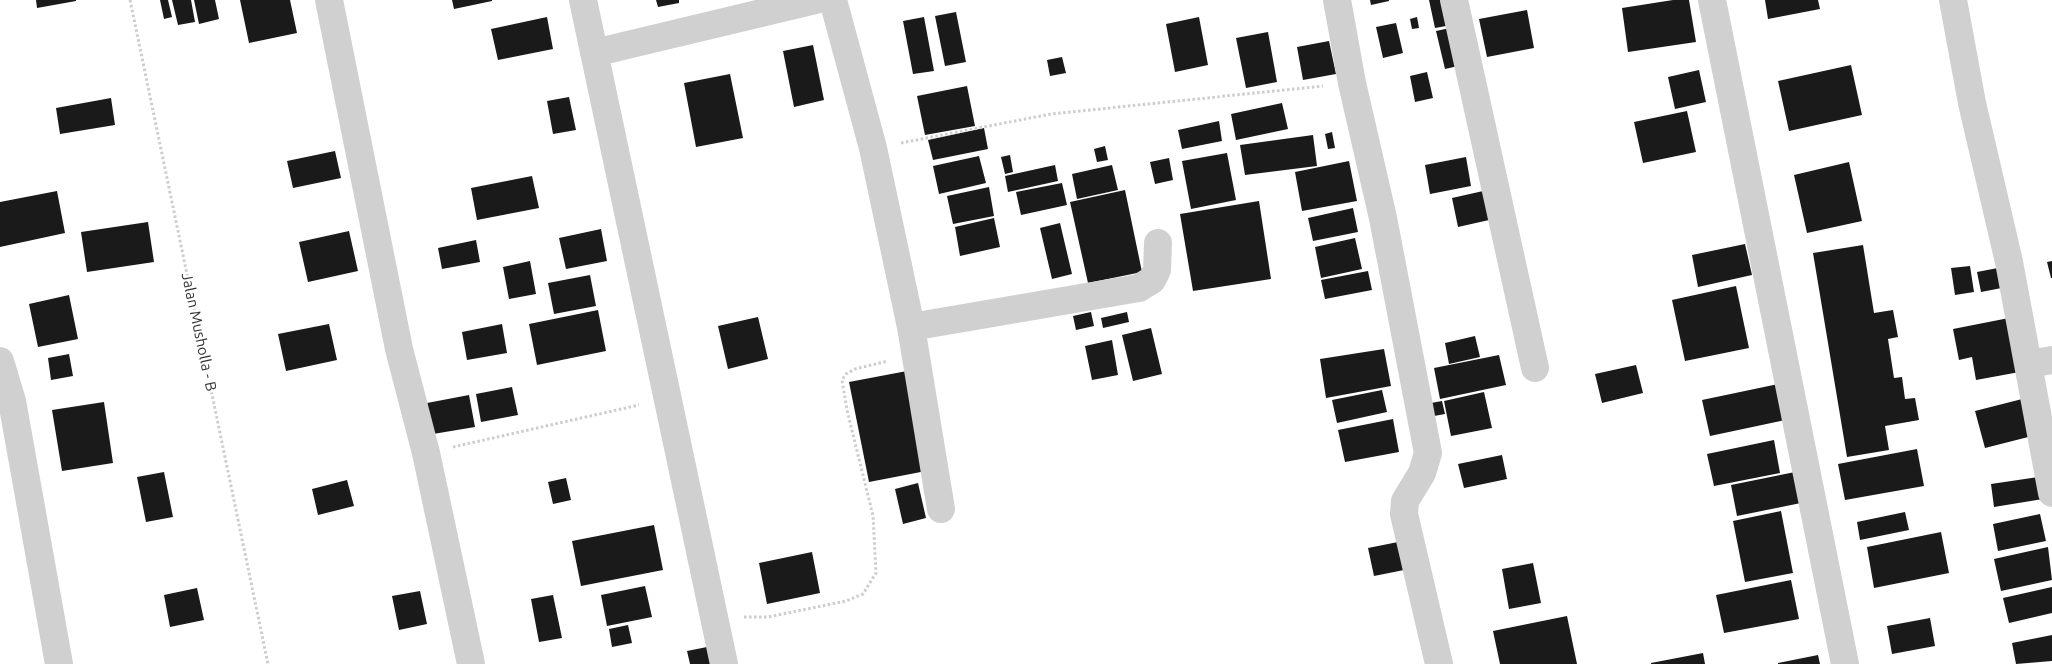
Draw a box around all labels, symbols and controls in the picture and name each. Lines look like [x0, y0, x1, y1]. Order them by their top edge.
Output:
street label: Jalan Musholla - B [178, 271, 220, 393]

